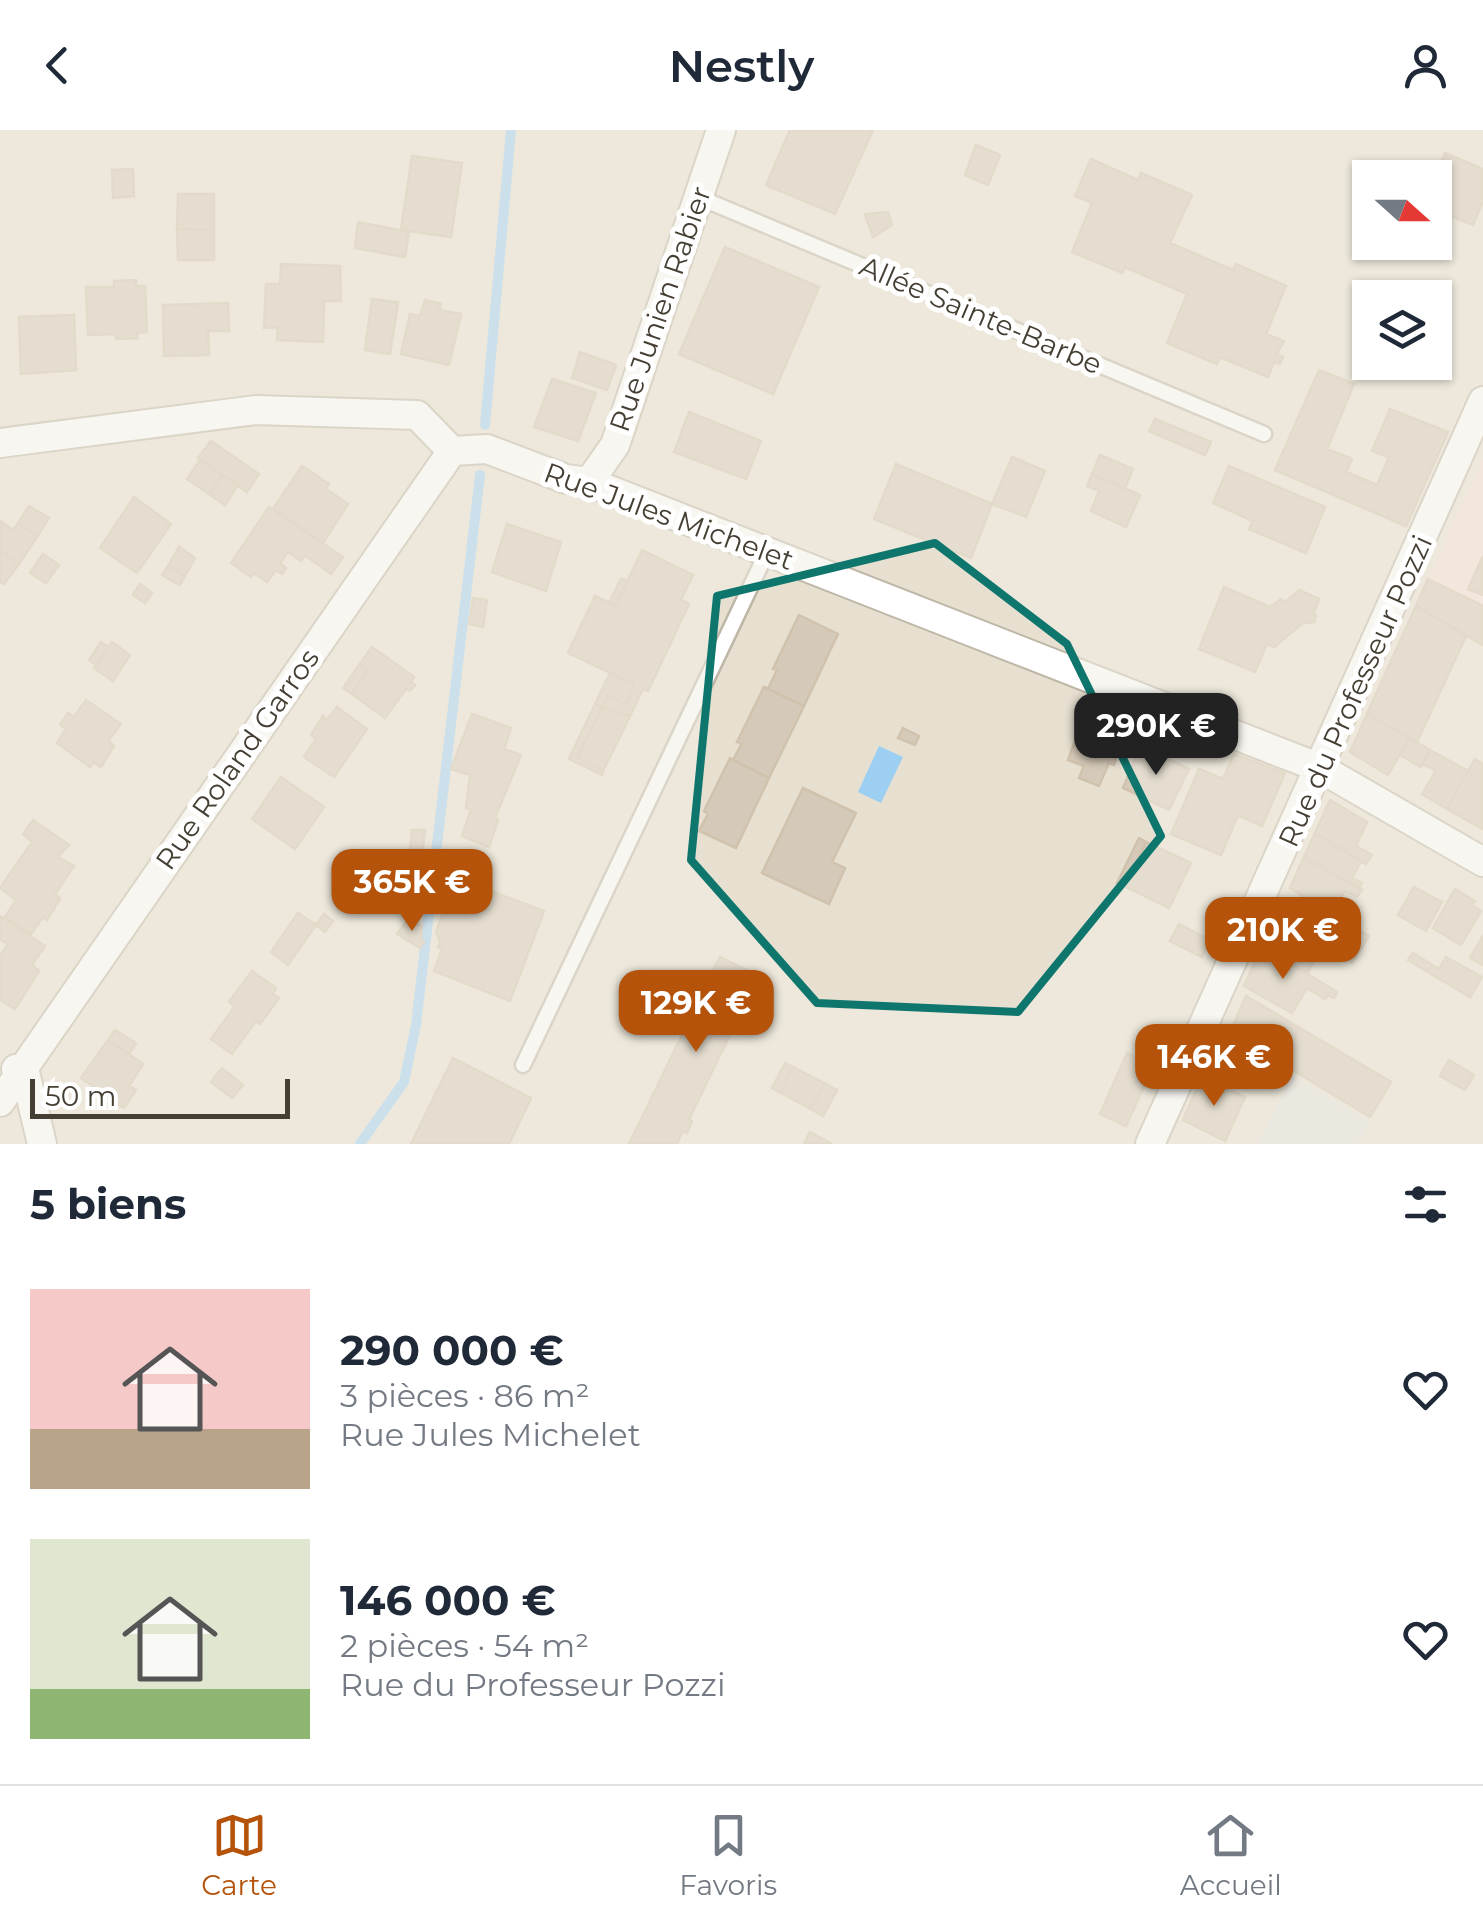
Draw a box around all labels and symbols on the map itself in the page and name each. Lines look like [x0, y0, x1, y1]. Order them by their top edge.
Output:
north arrow [1352, 160, 1452, 260]
street label: Rue Junien Rabier [602, 182, 718, 436]
street label: Allée Sainte-Barbe [855, 249, 1107, 381]
street label: Rue Jules Michelet [540, 455, 798, 577]
street label: Rue du Professeur Pozzi [1271, 530, 1439, 852]
street label: Rue Roland Garros [148, 642, 326, 876]
pin: 290K € [1075, 693, 1237, 778]
pin: 365K € [331, 849, 493, 934]
pin: 210K € [1202, 897, 1364, 982]
pin: 129K € [615, 970, 777, 1055]
pin: 146K € [1133, 1024, 1295, 1109]
scale bar [30, 1074, 290, 1118]

